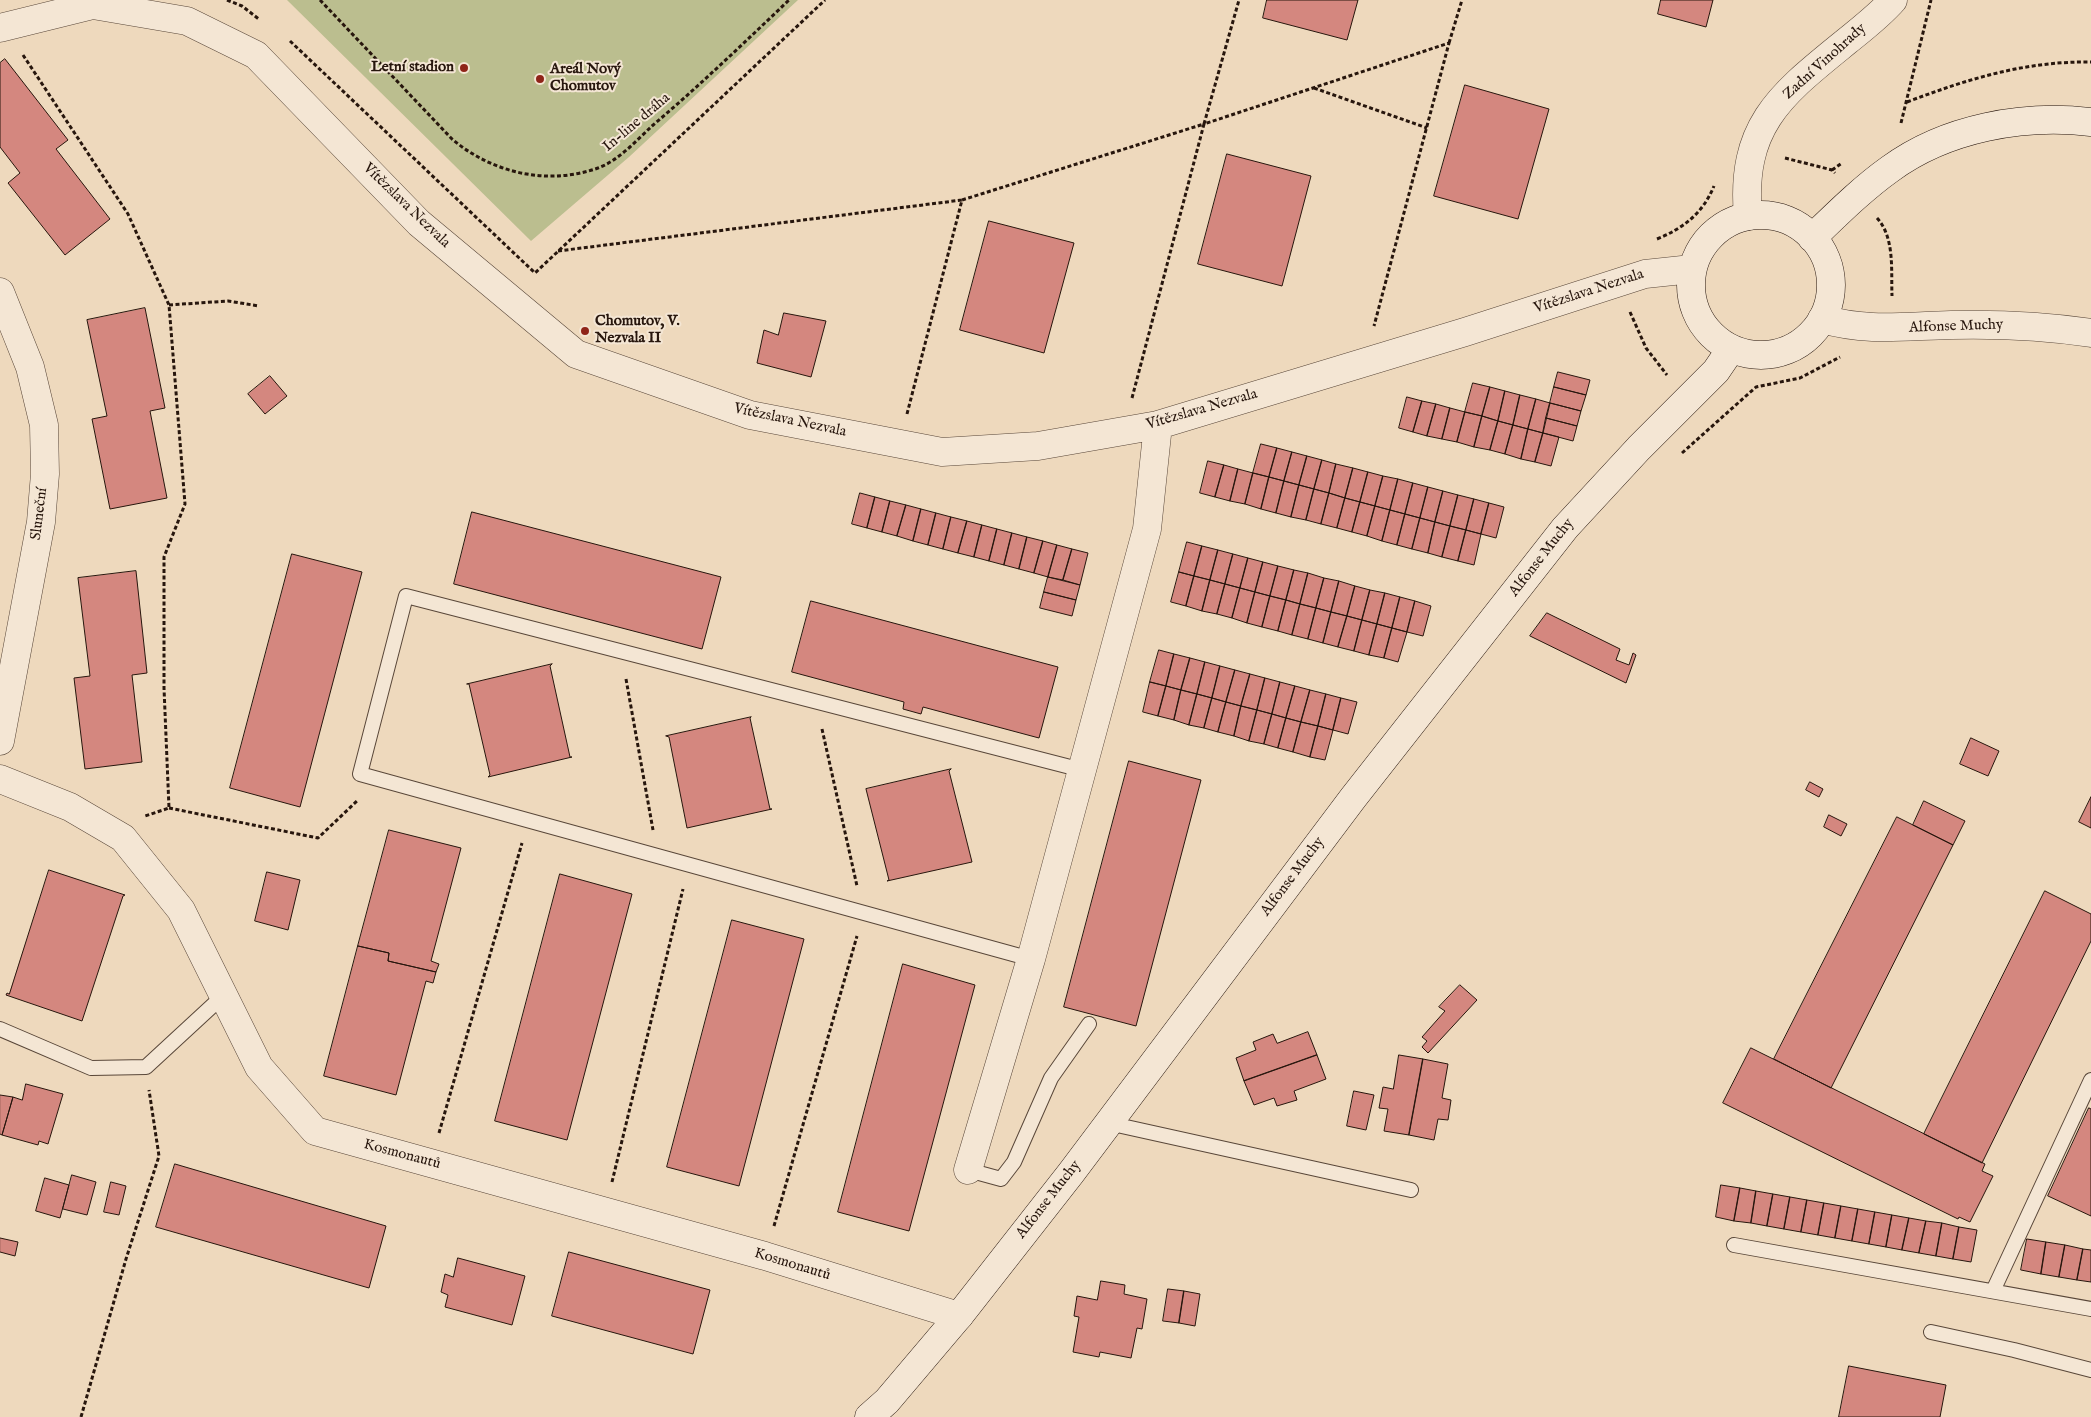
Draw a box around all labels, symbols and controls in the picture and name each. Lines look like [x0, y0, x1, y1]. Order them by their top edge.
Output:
street label: Zadní Vinohrady [1780, 20, 1870, 104]
place label: Letní stadion [371, 59, 454, 77]
place label: Areál Nový Chomutov [550, 61, 621, 96]
marker: Letní stadion [458, 62, 470, 74]
marker: Areál Nový Chomutov [534, 73, 546, 85]
street label: In-line dráha [600, 90, 674, 156]
street label: Vítězslava Nezvala [359, 160, 453, 252]
street label: Vítězslava Nezvala [1532, 266, 1646, 318]
place label: Chomutov, V. Nezvala II [595, 313, 680, 348]
street label: Alfonse Muchy [1909, 316, 2003, 338]
marker: Chomutov, V. Nezvala II [579, 325, 591, 337]
street label: Vítězslava Nezvala [1144, 386, 1260, 434]
street label: Vítězslava Nezvala [732, 400, 848, 442]
street label: Sluneční [28, 487, 52, 541]
street label: Alfonse Muchy [1506, 515, 1578, 601]
street label: Alfonse Muchy [1257, 834, 1329, 920]
street label: Kosmonautů [362, 1136, 442, 1174]
street label: Alfonse Muchy [1013, 1157, 1085, 1243]
street label: Kosmonautů [752, 1245, 832, 1285]

